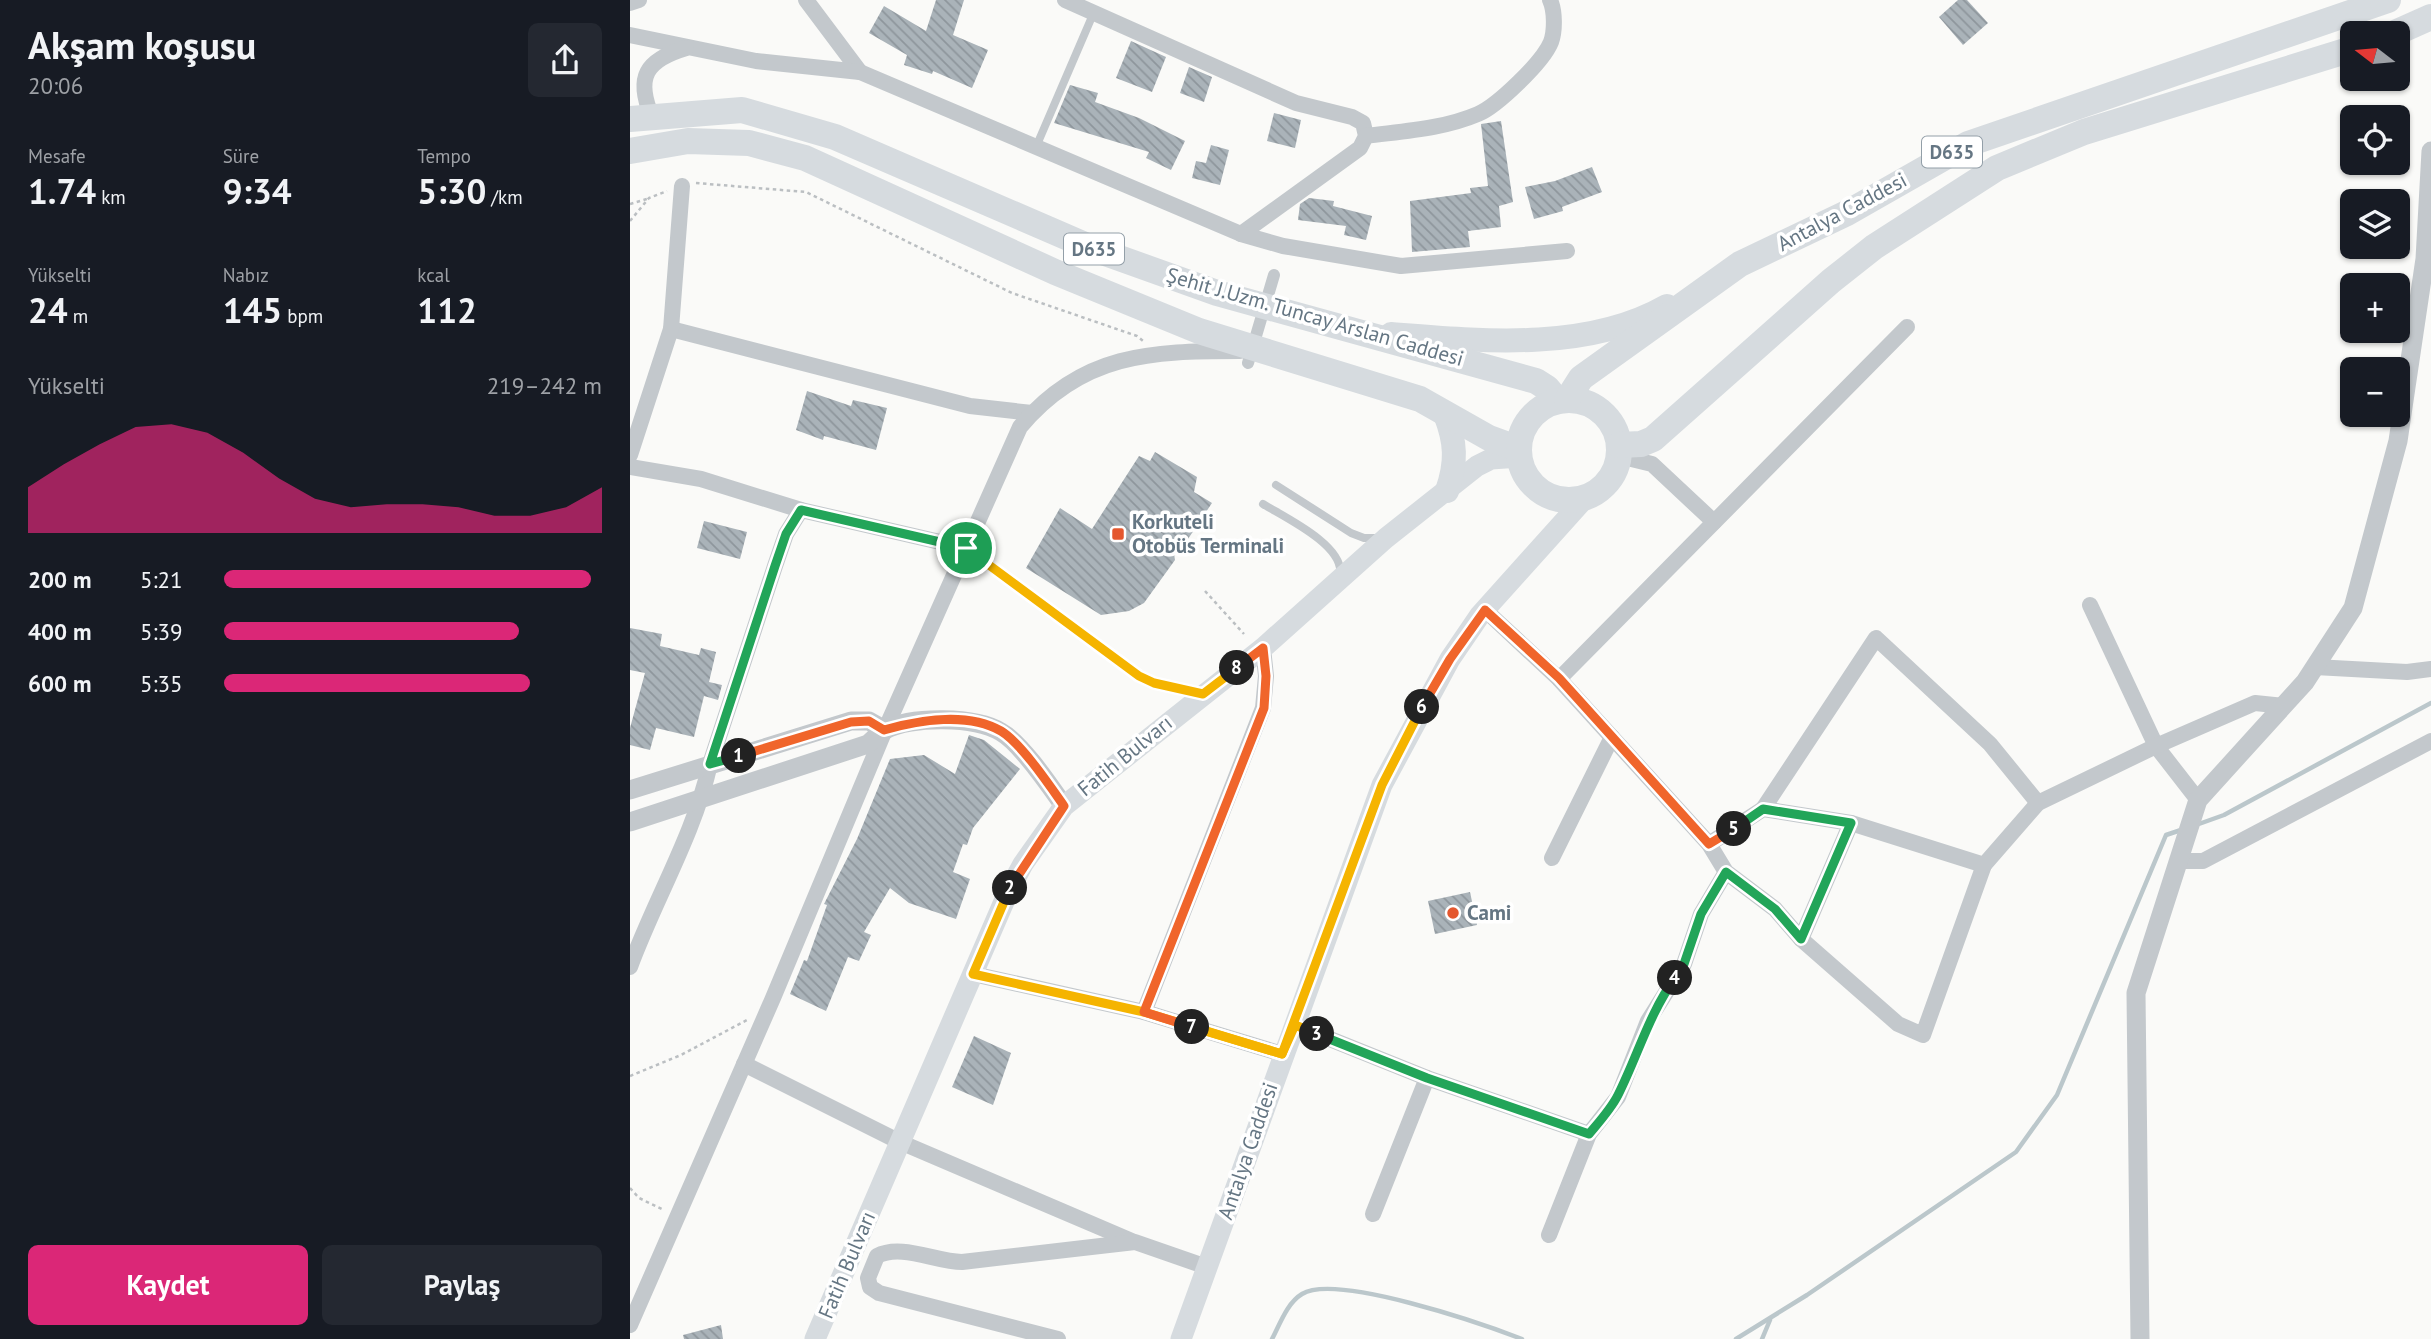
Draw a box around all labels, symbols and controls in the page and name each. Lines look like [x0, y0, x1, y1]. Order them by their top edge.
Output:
text: Akşam koşusu [28, 20, 256, 69]
north arrow [2340, 21, 2410, 91]
map controls [2340, 21, 2410, 427]
button: share [528, 23, 602, 97]
text: 20:06 [28, 71, 83, 100]
button: locate [2340, 105, 2410, 175]
road number: D635 [1922, 136, 1982, 168]
text: Mesafe [28, 144, 86, 168]
text: Süre [223, 144, 259, 168]
text: Tempo [417, 144, 471, 168]
street label: Antalya Caddesi [1772, 166, 1911, 257]
text: 1.74 [28, 168, 96, 214]
text: 9:34 [223, 168, 292, 214]
text: 5:30 [417, 168, 486, 214]
text: km [96, 185, 126, 209]
text: /km [486, 185, 523, 209]
button: layers [2340, 189, 2410, 259]
road number: D635 [1064, 233, 1124, 264]
street label: Şehit J.Uzm. Tuncay Arslan Caddesi [1163, 261, 1467, 372]
text: Yükselti [28, 263, 92, 287]
text: Nabız [223, 263, 269, 287]
text: kcal [417, 263, 450, 287]
button: + [2340, 273, 2410, 343]
text: 24 [28, 287, 68, 333]
text: 145 [223, 287, 282, 333]
text: 112 [417, 287, 477, 333]
text: m [68, 304, 88, 328]
text: bpm [282, 304, 323, 328]
button: − [2340, 357, 2410, 427]
text: Yükselti [28, 371, 105, 400]
text: 219–242 m [487, 371, 602, 400]
place label: Korkuteli Otobüs Terminali [1132, 508, 1284, 559]
pin [936, 518, 996, 578]
marker: Korkuteli Otobüs Terminali [1110, 526, 1126, 542]
icon: arrive [947, 529, 985, 567]
text: 200 m [28, 565, 91, 594]
text: 5:21 [140, 565, 183, 594]
text: 400 m [28, 617, 91, 646]
text: 5:39 [140, 617, 183, 646]
pin: 8 [1220, 650, 1254, 686]
text: 8 [1231, 655, 1242, 679]
text: 600 m [28, 669, 91, 698]
text: 5:35 [140, 669, 183, 698]
pin: 6 [1404, 690, 1440, 724]
text: 6 [1416, 694, 1427, 718]
street label: Fatih Bulvarı [1072, 709, 1178, 802]
pin: 1 [722, 738, 756, 774]
text: 1 [733, 743, 744, 767]
pin: 5 [1716, 812, 1752, 846]
text: 5 [1728, 816, 1739, 840]
pin: 2 [992, 870, 1028, 906]
text: 2 [1004, 875, 1015, 899]
place label: Cami [1467, 899, 1511, 926]
marker: Cami [1445, 905, 1461, 921]
pin: 4 [1658, 960, 1692, 996]
text: 4 [1669, 965, 1680, 989]
pin: 7 [1174, 1010, 1210, 1044]
text: 7 [1186, 1014, 1197, 1038]
pin: 3 [1300, 1016, 1334, 1052]
text: 3 [1311, 1021, 1322, 1045]
street label: Antalya Caddesi [1211, 1079, 1284, 1223]
street label: Fatih Bulvarı [812, 1207, 881, 1323]
button: Kaydet [28, 1245, 308, 1325]
button: Paylaş [322, 1245, 602, 1325]

